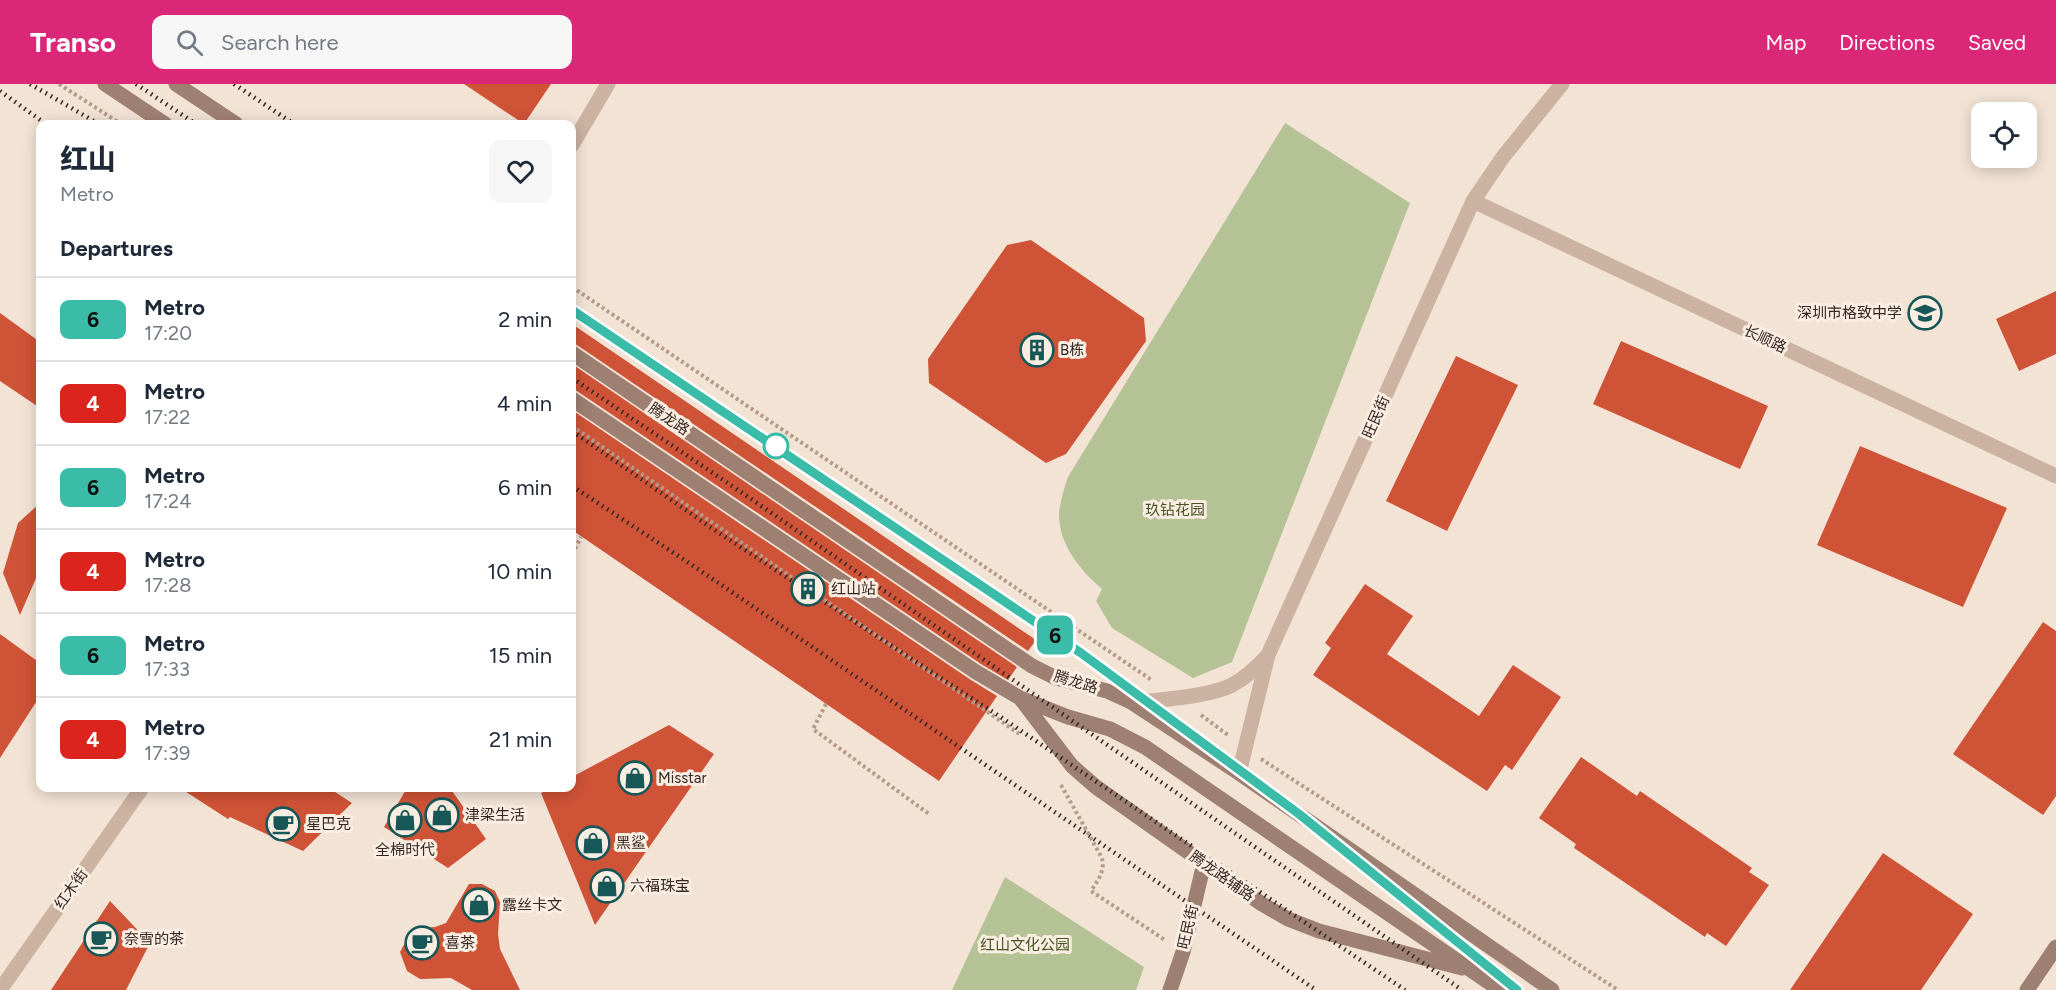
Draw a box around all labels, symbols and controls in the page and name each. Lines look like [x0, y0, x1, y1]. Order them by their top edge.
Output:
search box [152, 15, 572, 69]
text: Transo [30, 25, 116, 59]
icon: search [173, 26, 206, 59]
text: Search here [221, 29, 339, 56]
text: Map [1765, 30, 1806, 55]
text: Directions [1839, 30, 1935, 55]
text: Saved [1968, 30, 2026, 55]
map controls [1971, 102, 2037, 168]
button: locate [1971, 102, 2037, 168]
button: heart [489, 140, 552, 203]
text: 红山 [60, 142, 116, 176]
text: Metro [60, 182, 114, 206]
text: Departures [60, 235, 173, 262]
text: Metro [144, 294, 205, 321]
school or university icon: 深圳市格致中学 [1907, 295, 1943, 331]
place label: 深圳市格致中学 [1797, 304, 1902, 322]
text: 2 min [498, 306, 552, 333]
text: 6 [87, 307, 99, 332]
text: 17:20 [144, 321, 192, 345]
street label: 长顺路 [1741, 321, 1789, 357]
building icon: B栋 [1019, 332, 1055, 368]
place label: B栋 [1060, 341, 1084, 359]
text: Metro [144, 378, 205, 405]
text: 4 min [497, 390, 552, 417]
text: 4 [86, 391, 100, 416]
street label: 旺民街 [1359, 393, 1393, 441]
street label: 腾龙路 [645, 399, 693, 439]
text: 17:22 [144, 405, 190, 429]
unlabelled marker [763, 433, 789, 459]
text: Metro [144, 462, 205, 489]
text: 6 min [498, 474, 552, 501]
text: 6 [87, 475, 99, 500]
text: 17:24 [144, 489, 192, 513]
park label: 玖钻花园 [1145, 501, 1205, 519]
text: Metro [144, 546, 205, 573]
text: 10 min [487, 558, 552, 585]
text: 4 [86, 559, 100, 584]
building icon: 红山站 [790, 571, 826, 607]
text: 17:28 [144, 573, 192, 597]
place label: 红山站 [831, 580, 876, 598]
line badge: 6 [1036, 616, 1074, 654]
text: 6 [1049, 623, 1061, 648]
text: Metro [144, 630, 205, 657]
text: 15 min [489, 642, 552, 669]
text: 6 [87, 643, 99, 668]
text: 17:33 [144, 657, 190, 681]
street label: 腾龙路 [1052, 667, 1100, 697]
text: Metro [144, 714, 205, 741]
text: 21 min [489, 726, 552, 753]
text: 4 [86, 727, 100, 752]
text: 17:39 [144, 741, 190, 765]
shop icon: Misstar [617, 760, 653, 796]
place label: Misstar [658, 769, 707, 787]
shop icon: 津梁生活 [424, 797, 460, 833]
shop icon: 全棉时代 [387, 802, 423, 838]
cafe icon: 星巴克 [265, 806, 301, 842]
place label: 津梁生活 [465, 806, 525, 824]
place label: 星巴克 [306, 815, 351, 833]
shop icon: 黑鲨 [575, 825, 611, 861]
place label: 黑鲨 [616, 834, 646, 852]
place label: 全棉时代 [375, 841, 435, 859]
street label: 腾龙路辅路 [1186, 847, 1258, 905]
street label: 红木街 [51, 865, 91, 913]
shop icon: 六福珠宝 [589, 868, 625, 904]
place label: 六福珠宝 [630, 877, 690, 895]
shop icon: 露丝卡文 [461, 887, 497, 923]
place label: 露丝卡文 [502, 896, 562, 914]
street label: 旺民街 [1174, 903, 1202, 951]
cafe icon: 奈雪的茶 [83, 921, 119, 957]
cafe icon: 喜茶 [404, 925, 440, 961]
place label: 奈雪的茶 [124, 930, 184, 948]
place label: 喜茶 [445, 934, 475, 952]
park label: 红山文化公园 [980, 936, 1070, 954]

